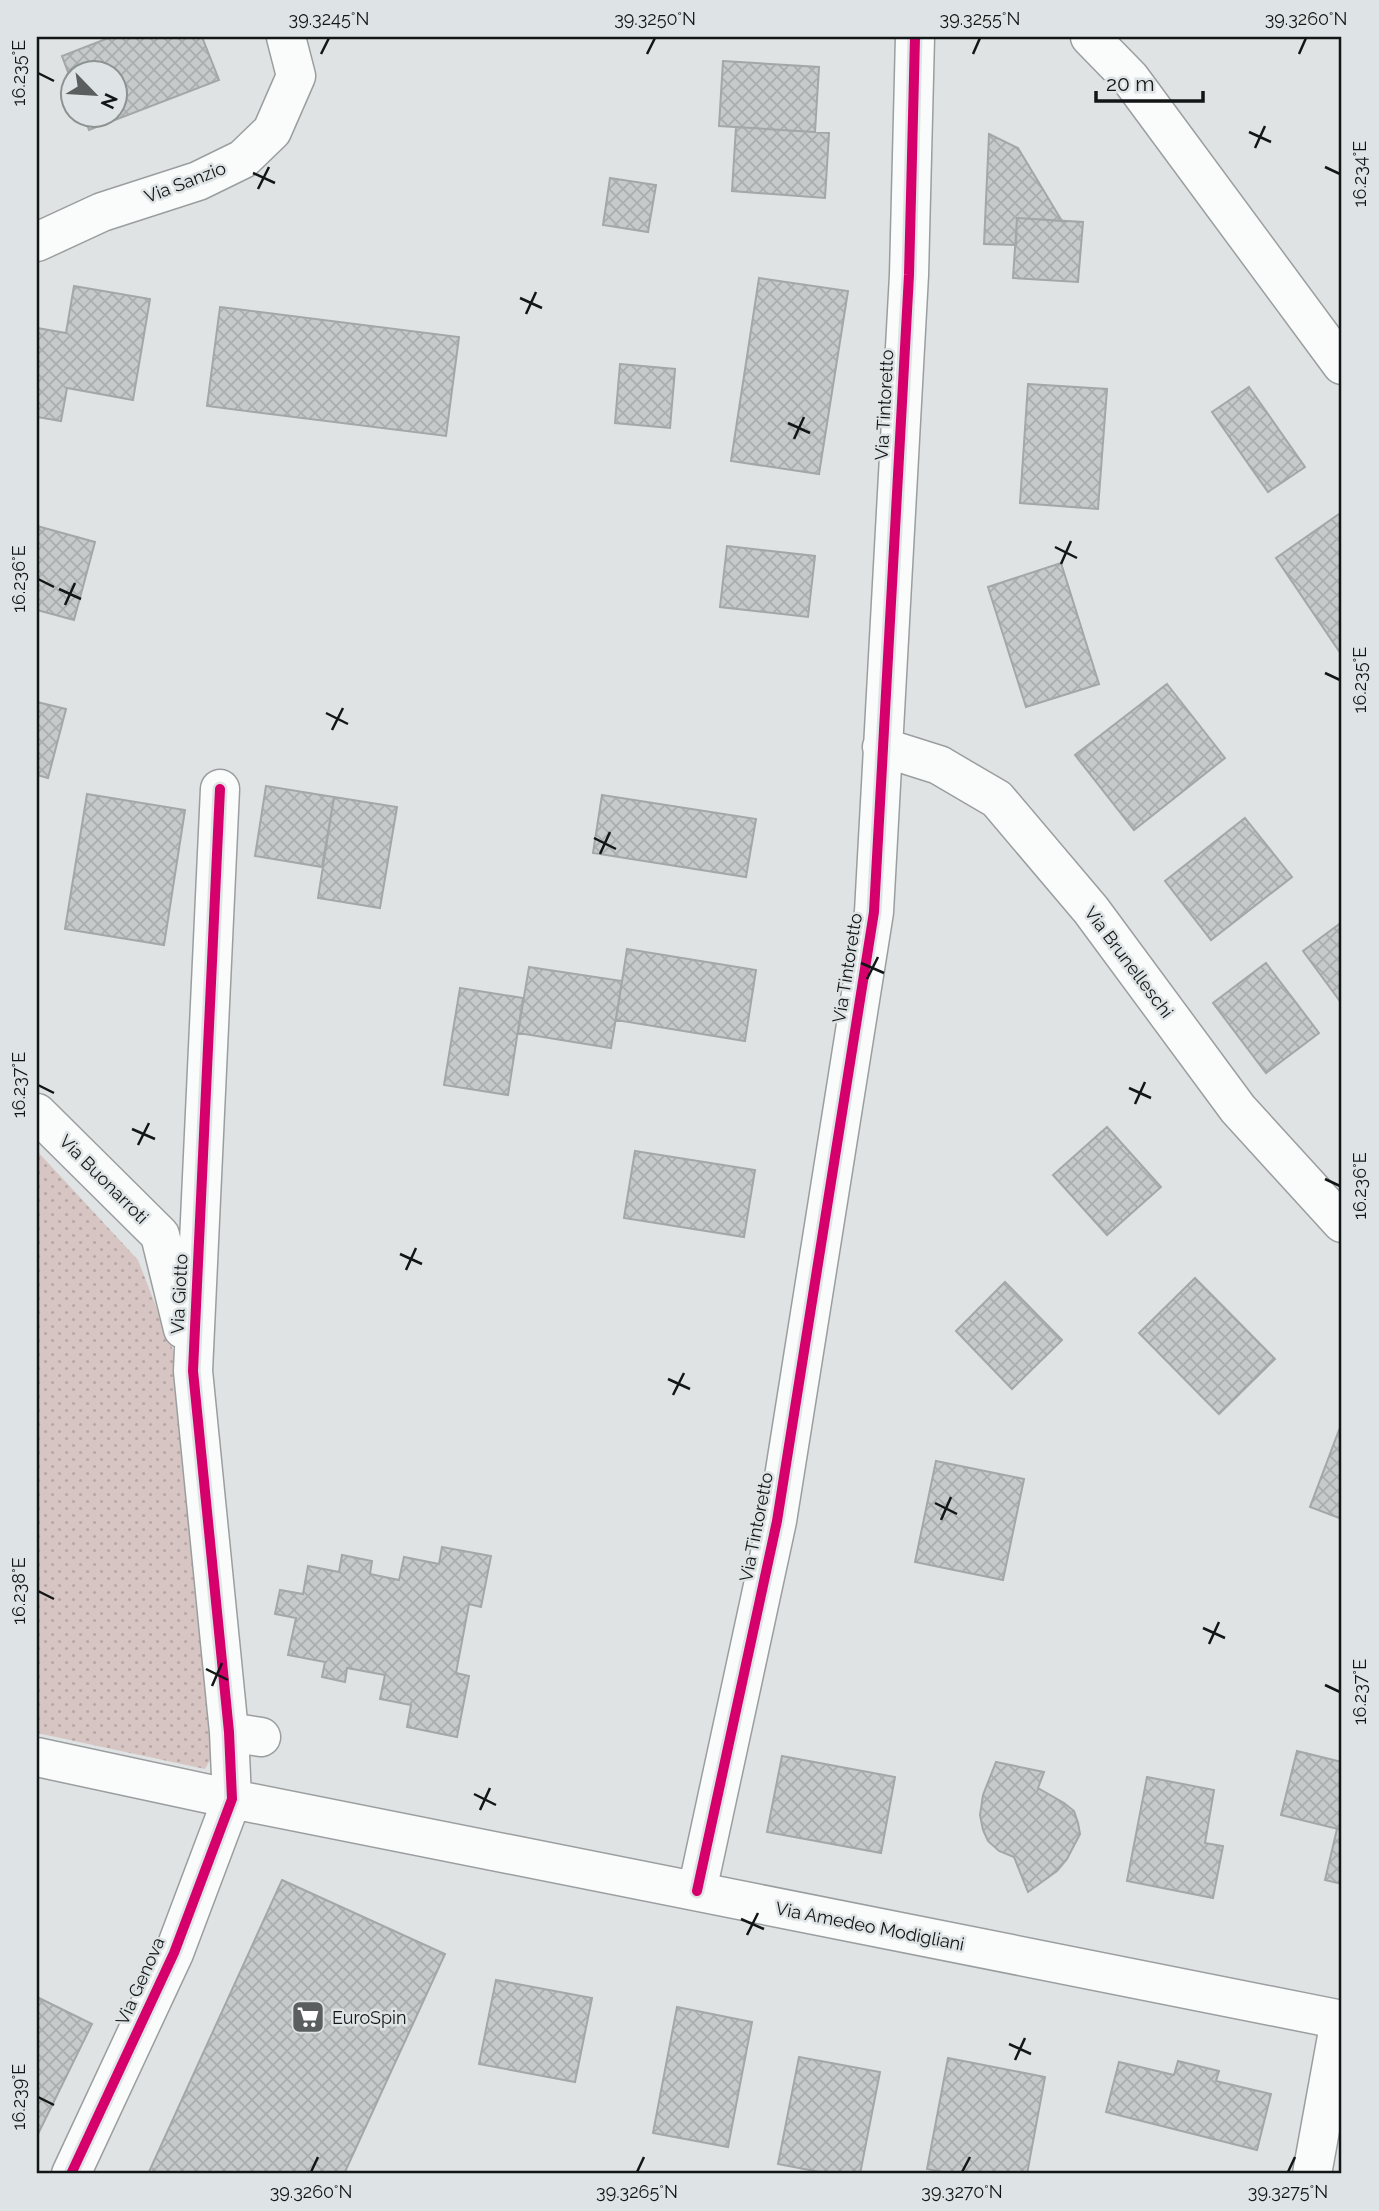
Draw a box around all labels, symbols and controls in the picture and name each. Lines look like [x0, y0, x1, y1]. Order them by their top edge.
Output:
text: 39.3245°N [289, 8, 369, 29]
text: 39.3250°N [614, 8, 696, 29]
text: 39.3255°N [940, 8, 1020, 29]
text: 39.3260°N [1265, 8, 1347, 29]
text: 16.235°E [8, 40, 29, 106]
north arrow [60, 60, 130, 130]
scale bar [1096, 60, 1202, 104]
text: 20 m [1106, 71, 1154, 96]
text: N [96, 90, 122, 112]
text: 16.234°E [1349, 141, 1370, 207]
street label: Via Sanzio [141, 157, 229, 207]
street label: Via Tintoretto [871, 349, 897, 461]
text: 16.236°E [8, 545, 29, 613]
text: 16.235°E [1349, 647, 1370, 713]
street label: Via Brunelleschi [1080, 902, 1178, 1022]
street label: Via Tintoretto [828, 911, 866, 1024]
text: 16.237°E [8, 1052, 29, 1118]
street label: Via Buonarroti [55, 1130, 153, 1228]
text: 16.236°E [1349, 1152, 1370, 1220]
street label: Via Giotto [166, 1253, 192, 1335]
street label: Via Tintoretto [735, 1470, 777, 1583]
text: 16.238°E [8, 1557, 29, 1625]
text: 16.237°E [1349, 1659, 1370, 1725]
street label: Via Amedeo Modigliani [774, 1897, 966, 1955]
street label: Via Genova [111, 1934, 169, 2028]
supermarket icon: EuroSpin [289, 1998, 327, 2036]
place label: EuroSpin [332, 2007, 407, 2028]
text: 16.239°E [8, 2064, 29, 2130]
text: 39.3260°N [270, 2181, 352, 2202]
text: 39.3265°N [596, 2181, 678, 2202]
text: 39.3270°N [921, 2181, 1003, 2202]
text: 39.3275°N [1248, 2181, 1328, 2202]

